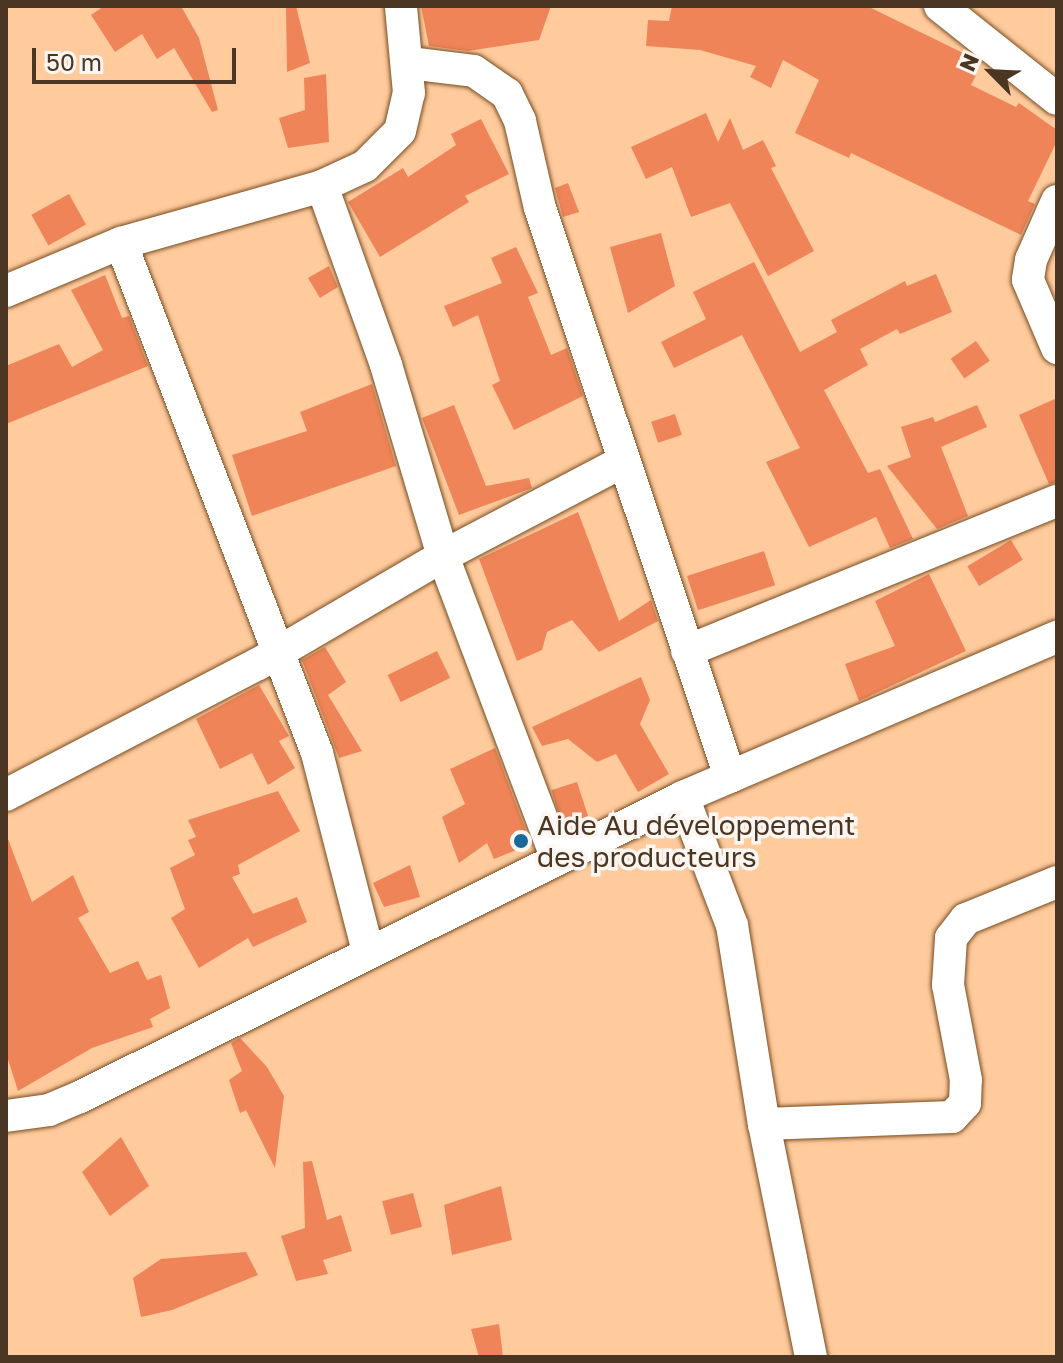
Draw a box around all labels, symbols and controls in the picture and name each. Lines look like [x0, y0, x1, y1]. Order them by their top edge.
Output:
scale bar [36, 32, 240, 82]
north arrow [951, 32, 1031, 112]
text: 50 m [46, 47, 102, 76]
text: N [953, 49, 984, 75]
place label: Aide Au développement des producteurs [537, 808, 855, 874]
marker: Aide Au développement des producteurs [512, 832, 530, 850]

